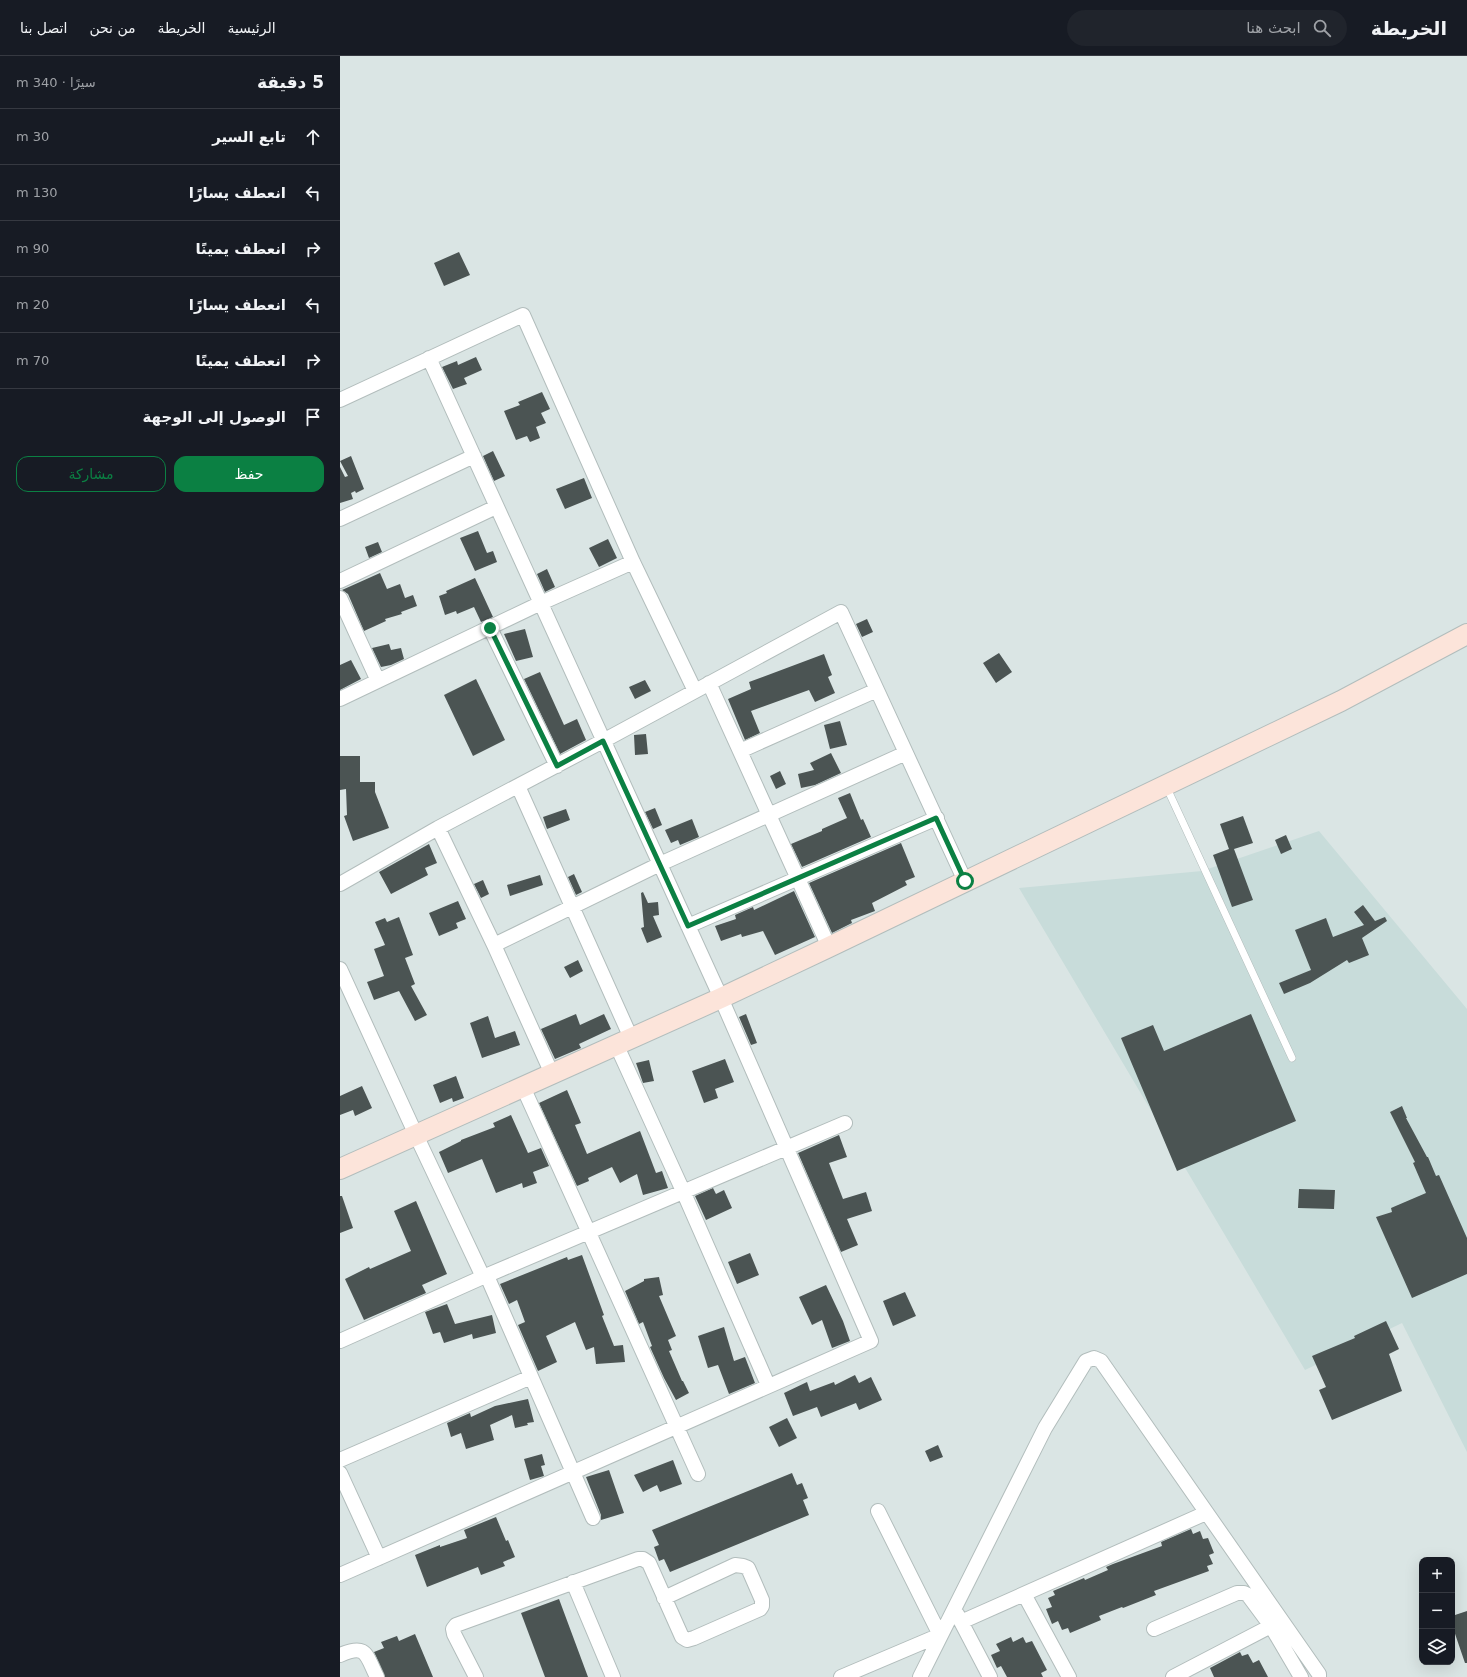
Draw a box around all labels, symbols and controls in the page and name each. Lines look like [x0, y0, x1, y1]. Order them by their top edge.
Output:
search box [1067, 10, 1347, 46]
icon: search [1311, 17, 1333, 39]
text: الخريطة [1371, 17, 1447, 39]
text: ابحث هنا [1246, 19, 1301, 37]
text: اتصل بنا [20, 20, 67, 36]
text: من نحن [89, 20, 136, 36]
text: الخريطة [158, 20, 205, 36]
text: الرئيسية [227, 20, 276, 36]
text: 5 دقيقة [257, 72, 324, 92]
text: سيرًا · 340 m [16, 75, 96, 90]
icon: ahead [302, 126, 324, 148]
text: تابع السير [212, 128, 286, 146]
text: 30 m [16, 129, 49, 144]
icon: left [302, 182, 324, 204]
text: انعطف يسارًا [189, 184, 286, 202]
text: 130 m [16, 185, 58, 200]
icon: right [302, 238, 324, 260]
text: انعطف يمينًا [195, 240, 286, 258]
text: 90 m [16, 241, 49, 256]
icon: left [302, 294, 324, 316]
text: انعطف يسارًا [189, 296, 286, 314]
text: 20 m [16, 297, 49, 312]
icon: right [302, 350, 324, 372]
text: انعطف يمينًا [195, 352, 286, 370]
text: 70 m [16, 353, 49, 368]
icon: arrive [302, 406, 324, 428]
text: الوصول إلى الوجهة [143, 408, 286, 426]
button: مشاركة [16, 456, 166, 492]
button: حفظ [174, 456, 324, 492]
route end [481, 619, 499, 637]
route start [956, 872, 974, 890]
map controls [1419, 1557, 1455, 1665]
button: + [1419, 1557, 1455, 1593]
button: − [1419, 1593, 1455, 1629]
button: layers [1419, 1629, 1455, 1665]

